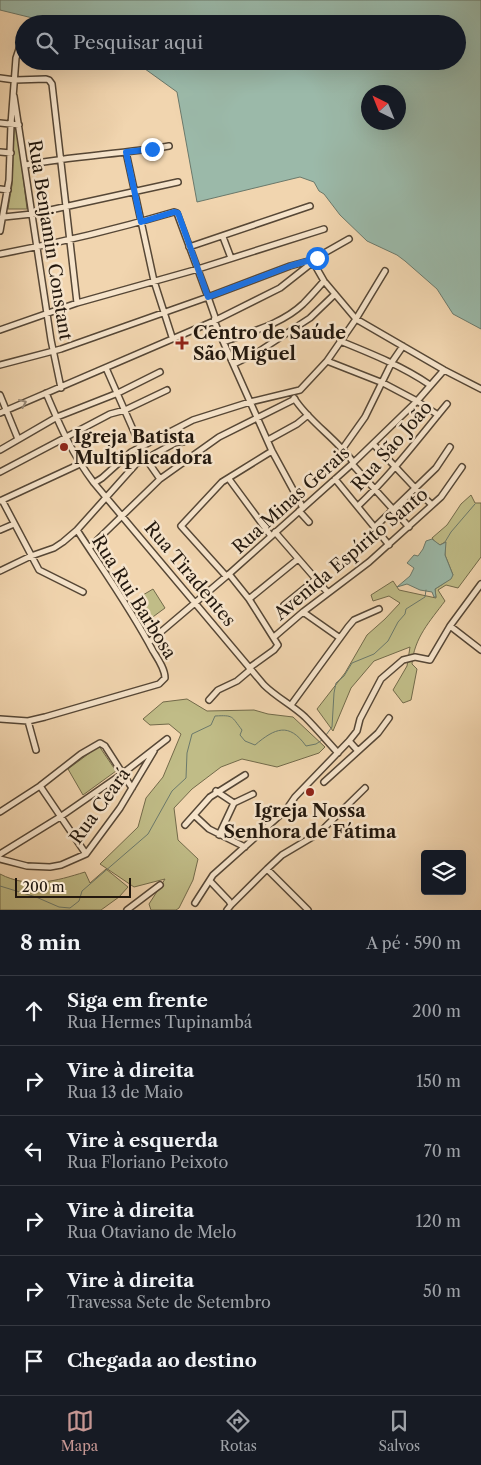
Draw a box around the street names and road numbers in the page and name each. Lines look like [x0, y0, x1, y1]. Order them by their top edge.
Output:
street label: Rua Benjamin Constant [23, 138, 77, 342]
street label: Rua São João [347, 397, 437, 495]
street label: Rua Minas Gerais [228, 442, 354, 558]
street label: Avenida Espírito Santo [269, 483, 432, 626]
street label: Rua Tiradentes [140, 517, 240, 631]
street label: Rua Rui Barbosa [87, 531, 181, 663]
street label: Rua Ceará [65, 763, 135, 848]

